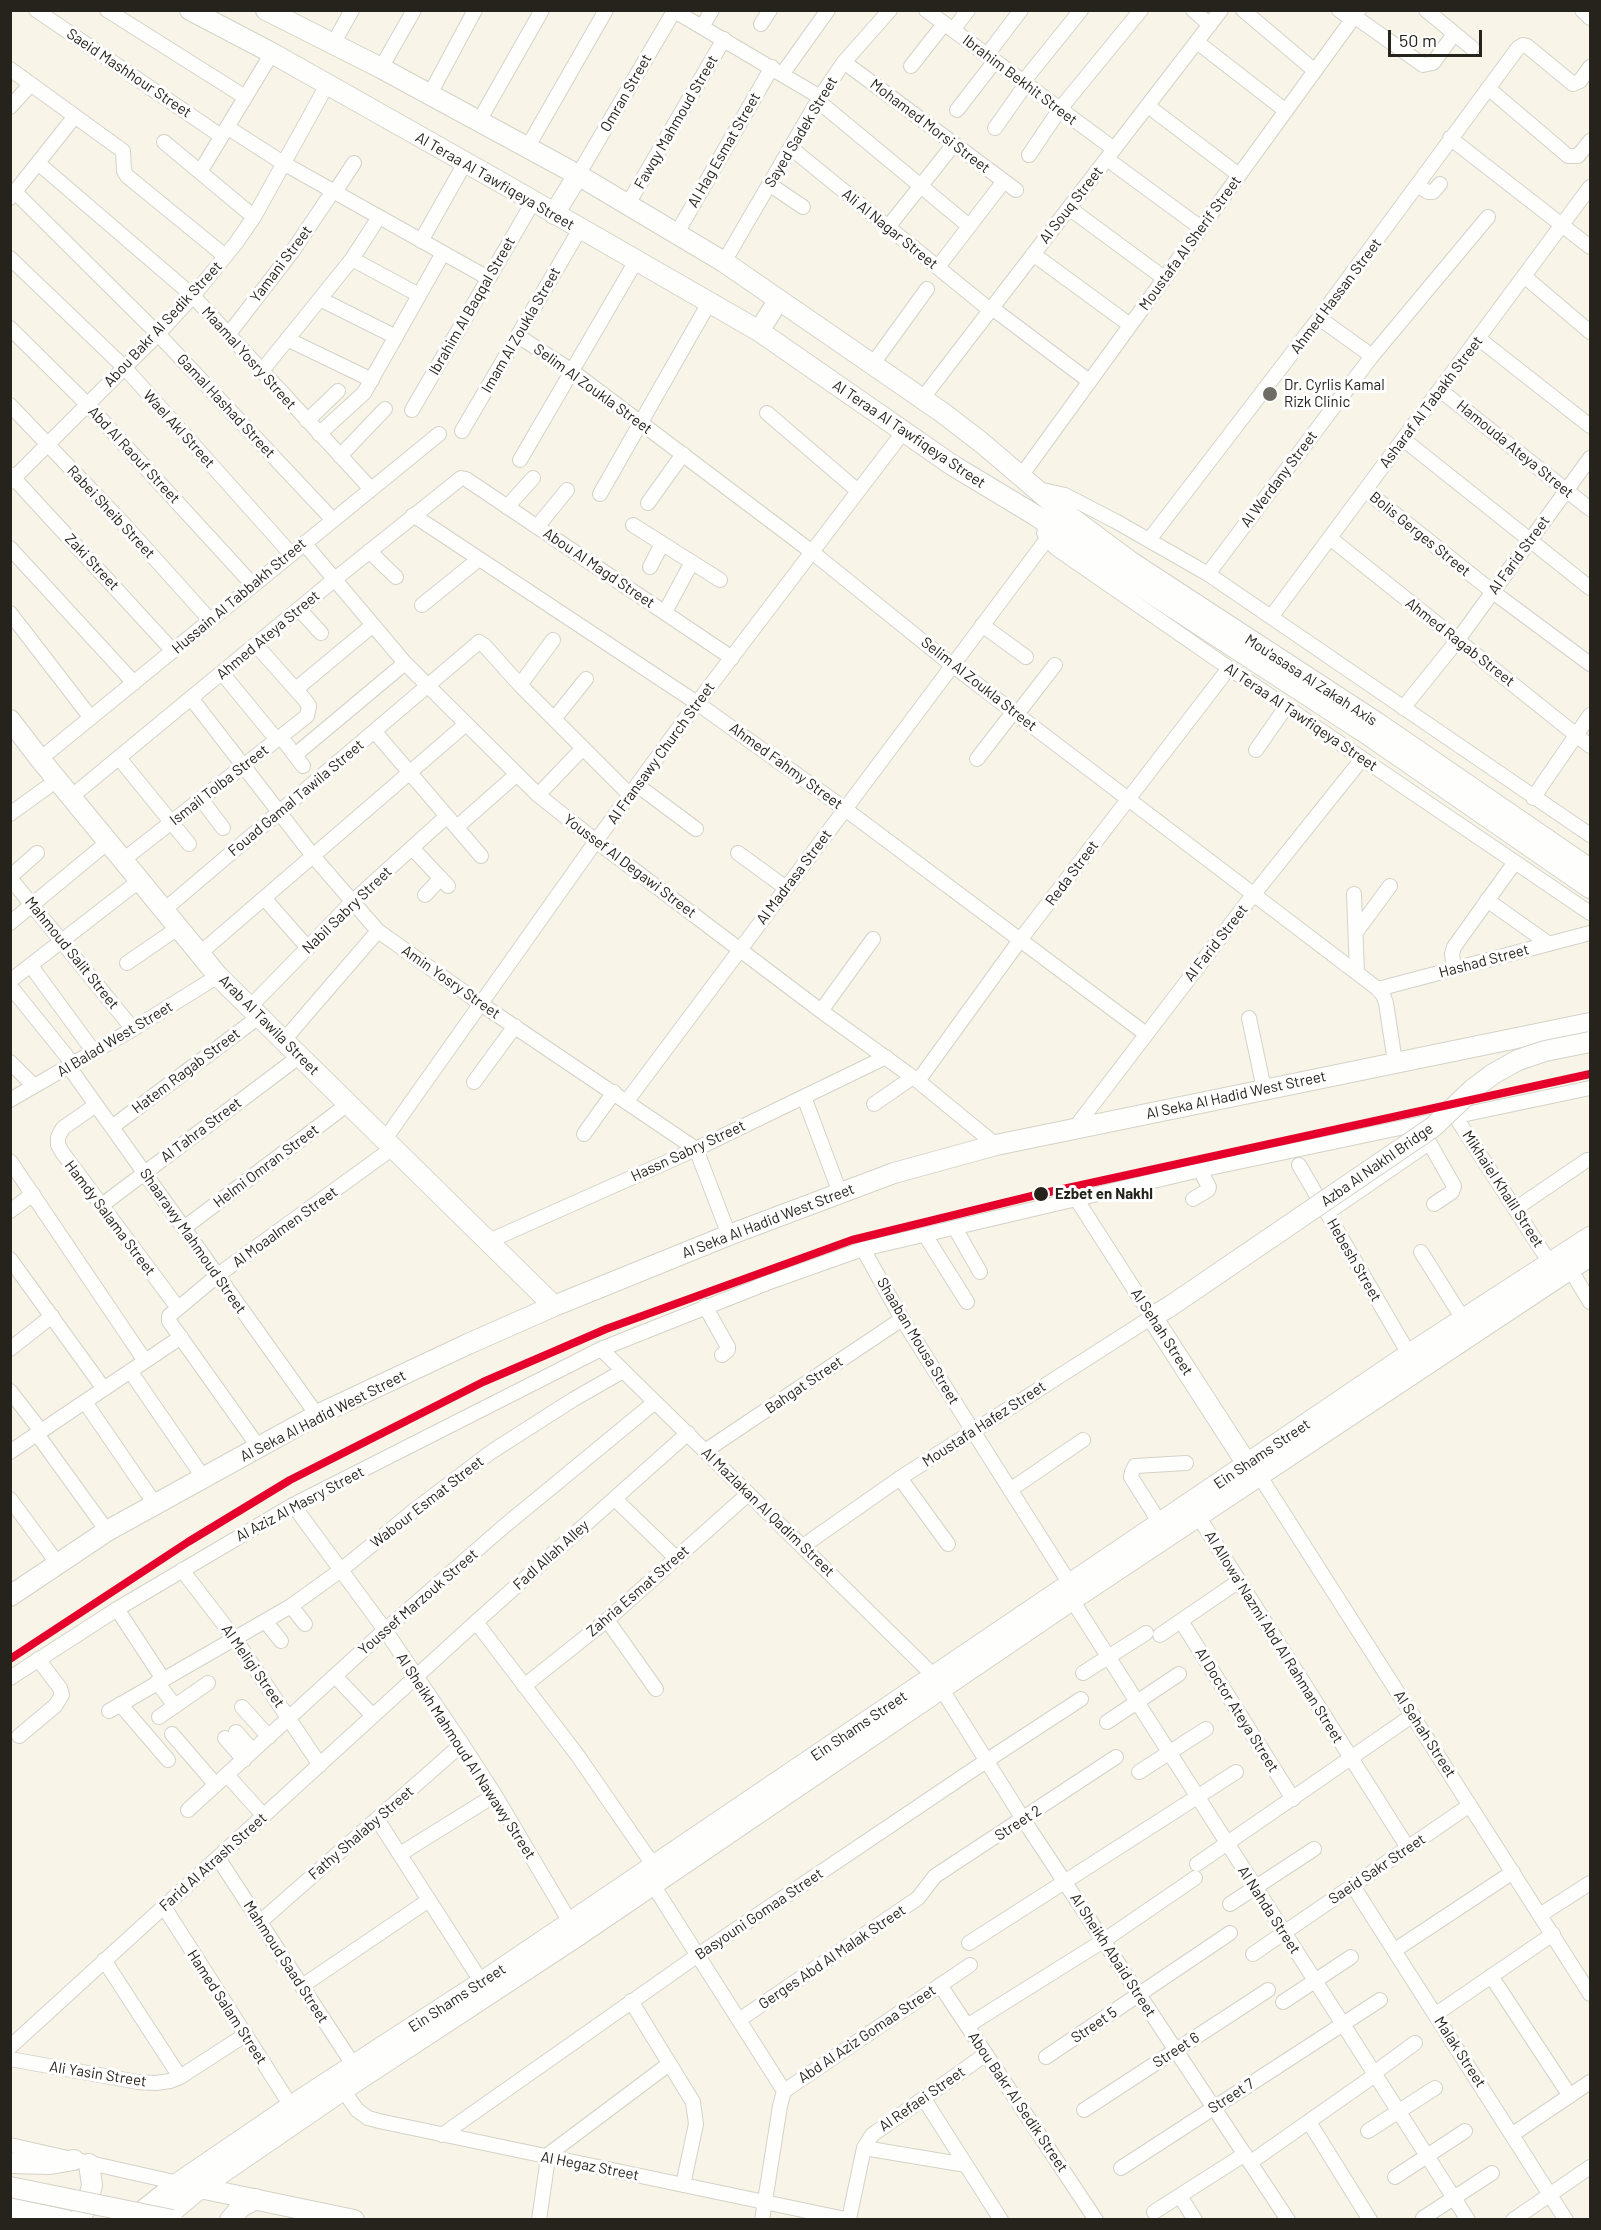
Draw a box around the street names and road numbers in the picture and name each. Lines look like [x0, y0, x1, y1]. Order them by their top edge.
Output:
street label: Saeid Mashhour Street [63, 25, 195, 121]
street label: Ibrahim Bekhit Street [959, 31, 1081, 129]
street label: Omran Street [596, 51, 656, 135]
street label: Fawqy Mahmoud Street [630, 52, 722, 192]
street label: Sayed Sadek Street [761, 73, 841, 191]
street label: Mohamed Morsi Street [867, 75, 993, 177]
street label: Al Hag Esmat Street [684, 89, 764, 211]
street label: Al Teraa Al Tawfiqeya Street [412, 128, 578, 234]
street label: Al Souq Street [1035, 163, 1107, 247]
street label: Moustafa Al Sherif Street [1135, 172, 1245, 314]
street label: Ali Al Nagar Street [839, 185, 941, 273]
street label: Yamani Street [246, 222, 316, 306]
street label: Ibrahim Al Baqqal Street [425, 234, 519, 378]
street label: Ahmed Hassan Street [1287, 235, 1385, 357]
street label: Abou Bakr Al Sedik Street [100, 257, 226, 391]
street label: Imam Al Zoukla Street [478, 264, 564, 396]
street label: Maamal Yosry Street [198, 303, 300, 413]
street label: Asharaf Al Tabakh Street [1376, 333, 1486, 471]
street label: Selim Al Zoukla Street [530, 340, 656, 438]
street label: Gamal Hashad Street [173, 350, 279, 462]
street label: Al Teraa Al Tawfiqeya Street [829, 376, 989, 492]
street label: Wael Akl Street [139, 386, 219, 472]
street label: Hamouda Ateya Street [1453, 396, 1577, 502]
street label: Abd Al Raouf Street [84, 403, 184, 507]
street label: Al Werdany Street [1237, 427, 1321, 531]
street label: Rabei Sheib Street [63, 462, 159, 562]
street label: Bolis Gerges Street [1366, 488, 1474, 580]
street label: Al Farid Street [1484, 512, 1554, 598]
street label: Abou Al Magd Street [540, 524, 658, 612]
street label: Zaki Street [61, 530, 123, 594]
street label: Hussain Al Tabbakh Street [168, 535, 310, 657]
street label: Ahmed Ateya Street [213, 587, 323, 683]
street label: Ahmed Ragab Street [1402, 594, 1518, 690]
street label: Mou'asasa Al Zakah Axis [1241, 630, 1381, 730]
street label: Selim Al Zoukla Street [918, 633, 1040, 735]
street label: Al Teraa Al Tawfiqeya Street [1221, 659, 1381, 775]
street label: Al Fransawy Church Street [603, 679, 719, 827]
street label: Ahmed Fahmy Street [726, 719, 846, 813]
street label: Fouad Gamal Tawila Street [224, 736, 368, 860]
street label: Ismail Tolba Street [166, 741, 272, 829]
street label: Youssef Al Degawi Street [560, 810, 700, 922]
street label: Al Madrasa Street [752, 826, 836, 928]
street label: Reda Street [1042, 837, 1102, 909]
street label: Nabil Sabry Street [298, 863, 396, 957]
street label: Mahmoud Salit Street [21, 893, 123, 1013]
street label: Al Farid Street [1180, 901, 1252, 985]
street label: Hashad Street [1437, 940, 1531, 982]
street label: Amin Yosry Street [398, 941, 504, 1023]
street label: Arab Al Tawila Street [215, 971, 323, 1079]
street label: Al Balad West Street [54, 997, 176, 1081]
street label: Hatem Ragab Street [128, 1024, 244, 1118]
street label: Al Seka Al Hadid West Street [1144, 1067, 1328, 1123]
street label: Al Tahra Street [157, 1094, 245, 1166]
street label: Hassn Sabry Street [628, 1117, 748, 1185]
street label: Helmi Omran Street [210, 1120, 322, 1212]
street label: Azba Al Nakhl Bridge [1317, 1120, 1437, 1210]
street label: Mikhaiel Khalil Street [1459, 1127, 1547, 1251]
street label: Hamdy Salama Street [61, 1157, 159, 1279]
street label: Shaarawy Mahmoud Street [136, 1165, 250, 1317]
street label: Al Seka Al Hadid West Street [679, 1180, 857, 1262]
street label: Al Moaalmen Street [229, 1183, 341, 1271]
street label: Hebesh Street [1323, 1215, 1385, 1305]
street label: Shaaban Mousa Street [873, 1274, 963, 1408]
street label: Al Sehah Street [1127, 1285, 1197, 1379]
street label: Bahgat Street [762, 1352, 846, 1418]
street label: Al Seka Al Hadid West Street [237, 1366, 409, 1466]
street label: Moustafa Hafez Street [919, 1377, 1049, 1471]
street label: Ein Shams Street [1211, 1415, 1313, 1493]
street label: Al Mazlakan Al Qadim Street [698, 1444, 838, 1580]
street label: Wabour Esmat Street [367, 1452, 487, 1552]
street label: Al Aziz Al Masry Street [233, 1463, 367, 1545]
street label: Fadl Allah Alley [509, 1516, 593, 1594]
street label: Al Allowa' Nazmi Abd Al Rahman Street [1201, 1527, 1347, 1747]
street label: Zahria Esmat Street [583, 1542, 693, 1640]
street label: Youssef Marzouk Street [355, 1545, 481, 1659]
street label: Al Meligi Street [218, 1621, 288, 1711]
street label: Al Doctor Ateya Street [1191, 1645, 1283, 1775]
street label: Al Sheikh Mahmoud Al Nawawy Street [393, 1650, 539, 1862]
street label: Ein Shams Street [808, 1687, 910, 1765]
street label: Al Sehah Street [1390, 1687, 1460, 1781]
street label: Fathy Shalaby Street [305, 1782, 417, 1884]
street label: Street 2 [991, 1801, 1045, 1845]
street label: Farid Al Atrash Street [156, 1809, 270, 1915]
street label: Saeid Sakr Street [1325, 1830, 1429, 1908]
street label: Al Nahda Street [1234, 1863, 1304, 1957]
street label: Basyouni Gomaa Street [692, 1864, 826, 1964]
street label: Al Sheikh Abaid Street [1066, 1890, 1160, 2020]
street label: Mahmoud Saad Street [240, 1897, 332, 2027]
street label: Gerges Abd Al Malak Street [755, 1901, 909, 2013]
street label: Hamed Salam Street [183, 1946, 271, 2068]
street label: Ein Shams Street [405, 1960, 509, 2036]
street label: Abd Al Aziz Gomaa Street [795, 1981, 939, 2087]
street label: Street 5 [1068, 2003, 1120, 2047]
street label: Malak Street [1430, 2013, 1490, 2091]
street label: Street 6 [1149, 2028, 1203, 2072]
street label: Abou Bakr Al Sedik Street [964, 2029, 1072, 2175]
street label: Ali Yasin Street [48, 2057, 148, 2091]
street label: Al Refaei Street [875, 2063, 969, 2135]
street label: Street 7 [1205, 2075, 1257, 2117]
street label: Al Hegaz Street [539, 2148, 641, 2184]

